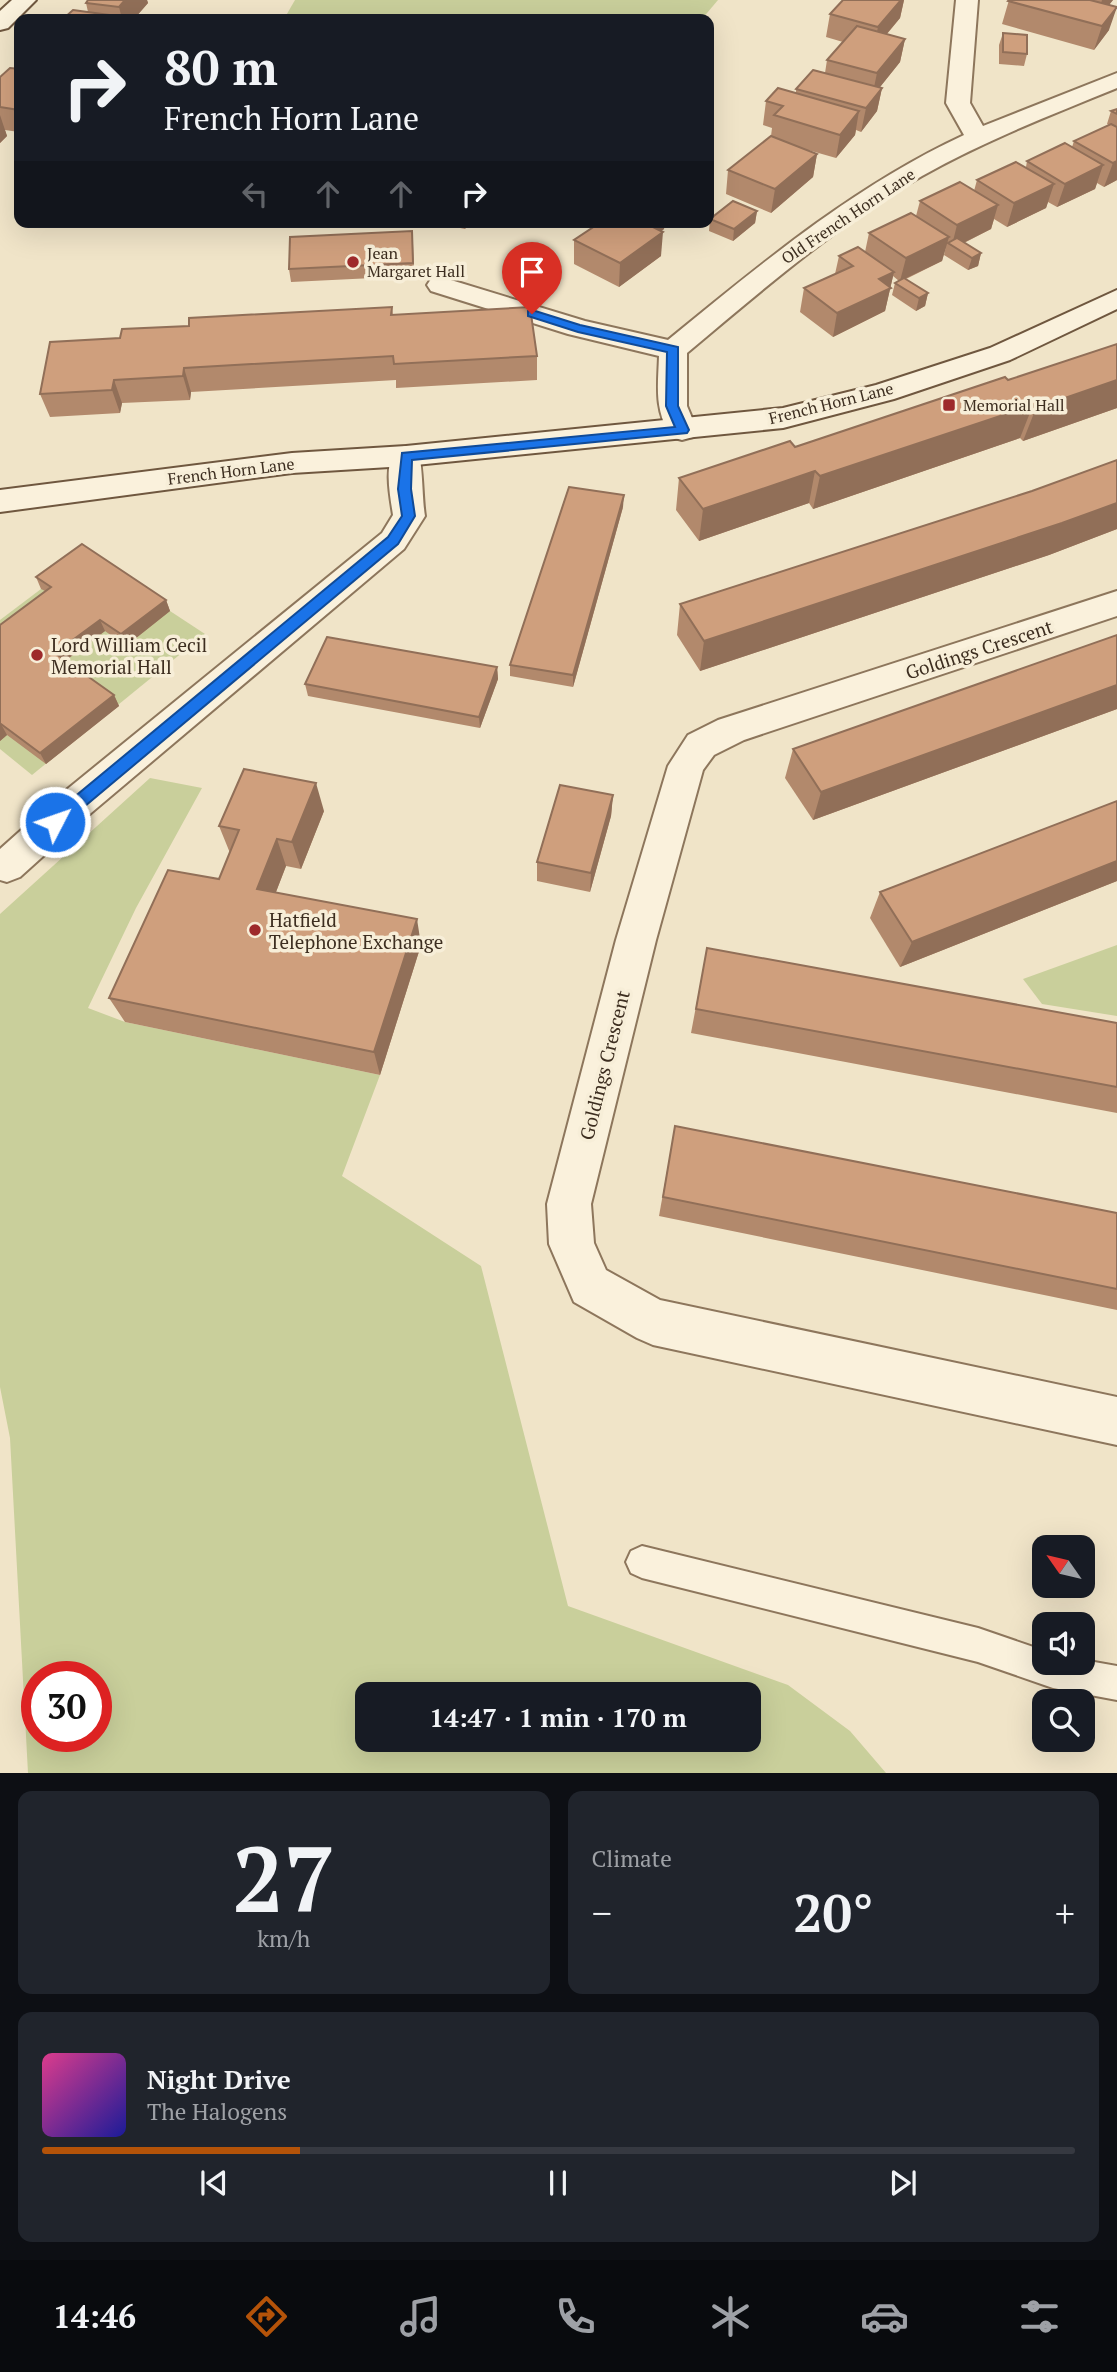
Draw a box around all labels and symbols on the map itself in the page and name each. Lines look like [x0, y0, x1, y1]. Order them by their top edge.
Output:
street label: Old French Horn Lane [777, 163, 919, 269]
place label: Jean Margaret Hall [367, 242, 465, 282]
pin [502, 242, 562, 314]
marker: Jean Margaret Hall [345, 254, 361, 270]
street label: French Horn Lane [766, 377, 896, 429]
place label: Memorial Hall [963, 394, 1065, 416]
marker: Memorial Hall [941, 397, 957, 413]
street label: French Horn Lane [166, 452, 296, 490]
street label: Goldings Crescent [902, 613, 1056, 685]
place label: Lord William Cecil Memorial Hall [51, 632, 207, 679]
marker: Lord William Cecil Memorial Hall [29, 647, 45, 663]
position arrow [18, 785, 92, 859]
place label: Hatfield Telephone Exchange [269, 907, 443, 954]
marker: Hatfield Telephone Exchange [247, 922, 263, 938]
street label: Goldings Crescent [573, 988, 635, 1142]
north arrow [1032, 1535, 1096, 1598]
speed limit sign: 30 [21, 1661, 112, 1752]

